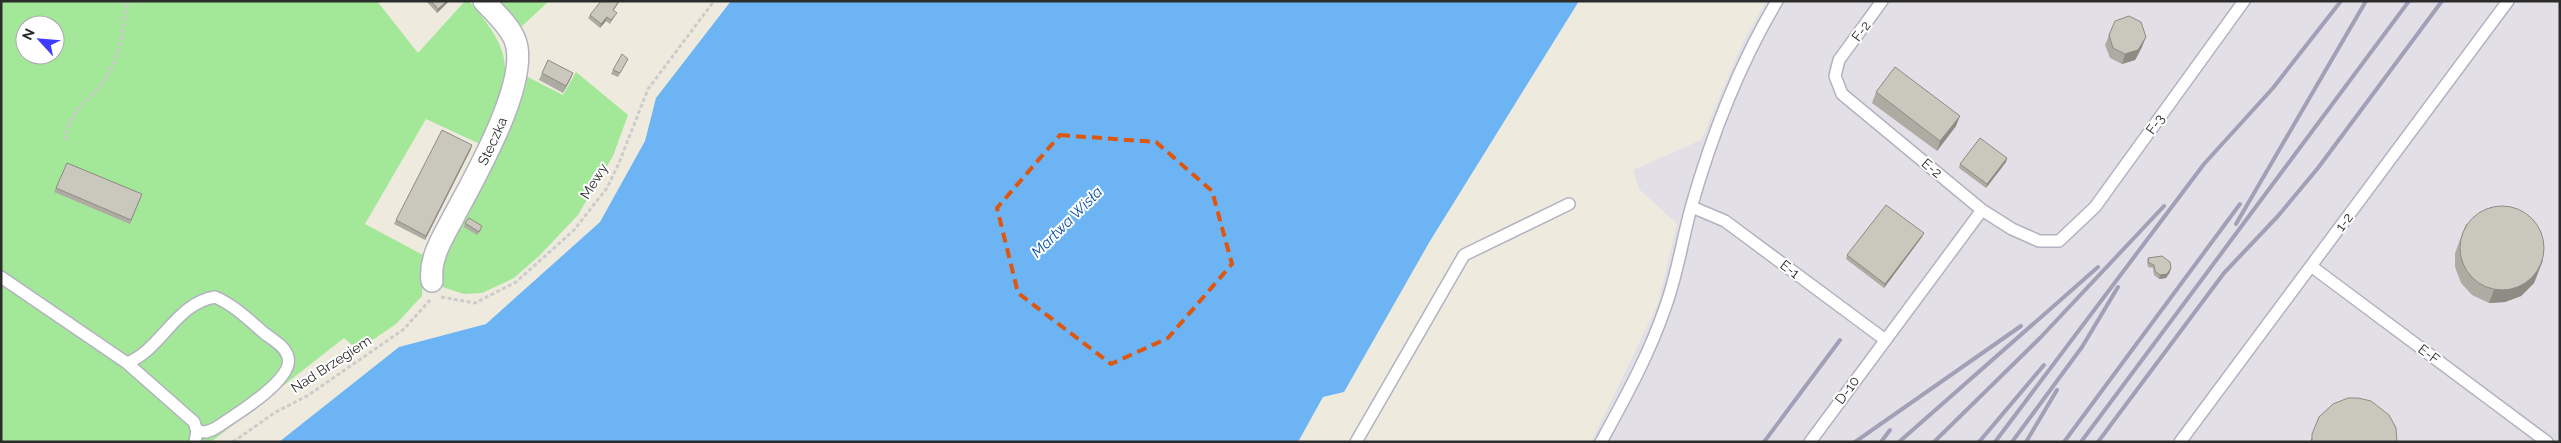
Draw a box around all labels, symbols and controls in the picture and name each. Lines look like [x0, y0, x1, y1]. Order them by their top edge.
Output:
north arrow [15, 15, 65, 65]
street label: F-2 [1848, 18, 1874, 44]
text: N [19, 26, 38, 43]
street label: F-3 [2142, 111, 2168, 137]
street label: Steczka [474, 115, 510, 168]
street label: E-2 [1919, 155, 1945, 181]
street label: Mewy [577, 160, 611, 202]
water label: Martwa Wisła [1028, 183, 1106, 261]
street label: 1-2 [2332, 210, 2356, 234]
street label: E-1 [1777, 257, 1803, 281]
street label: Nad Brzegiem [288, 332, 374, 396]
street label: E-F [2415, 341, 2443, 367]
street label: D-10 [1832, 373, 1862, 407]

